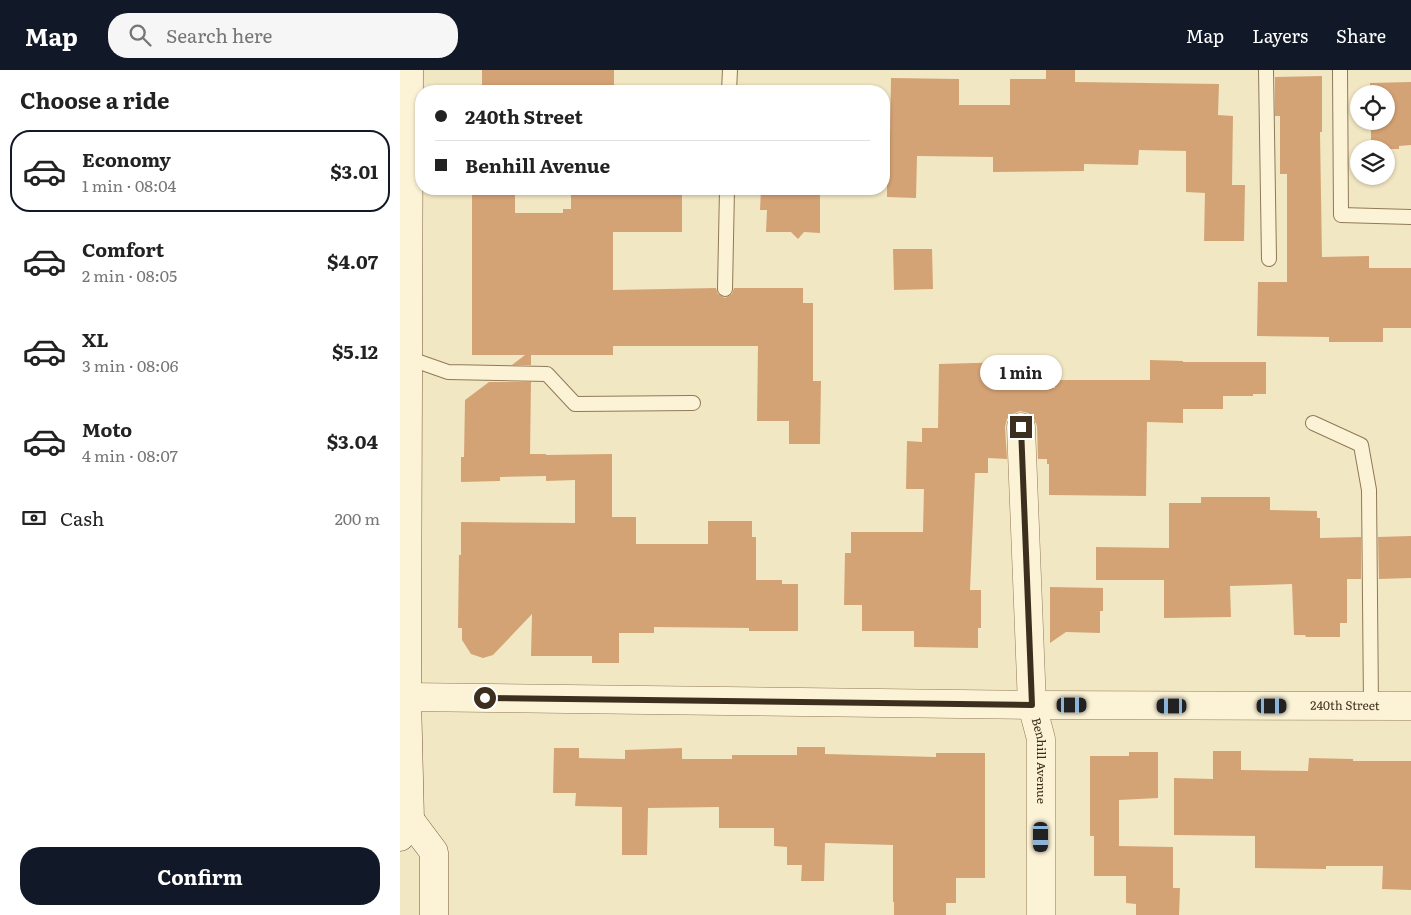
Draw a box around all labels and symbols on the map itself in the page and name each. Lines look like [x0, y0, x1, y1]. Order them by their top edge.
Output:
callout: 1 min [980, 354, 1062, 390]
route end [1010, 416, 1032, 438]
route start [474, 687, 496, 709]
street label: 240th Street [1310, 696, 1380, 714]
car [1057, 698, 1087, 713]
car [1157, 699, 1187, 714]
car [1257, 699, 1287, 714]
street label: Benhill Avenue [1028, 715, 1051, 804]
car [1033, 822, 1048, 852]

